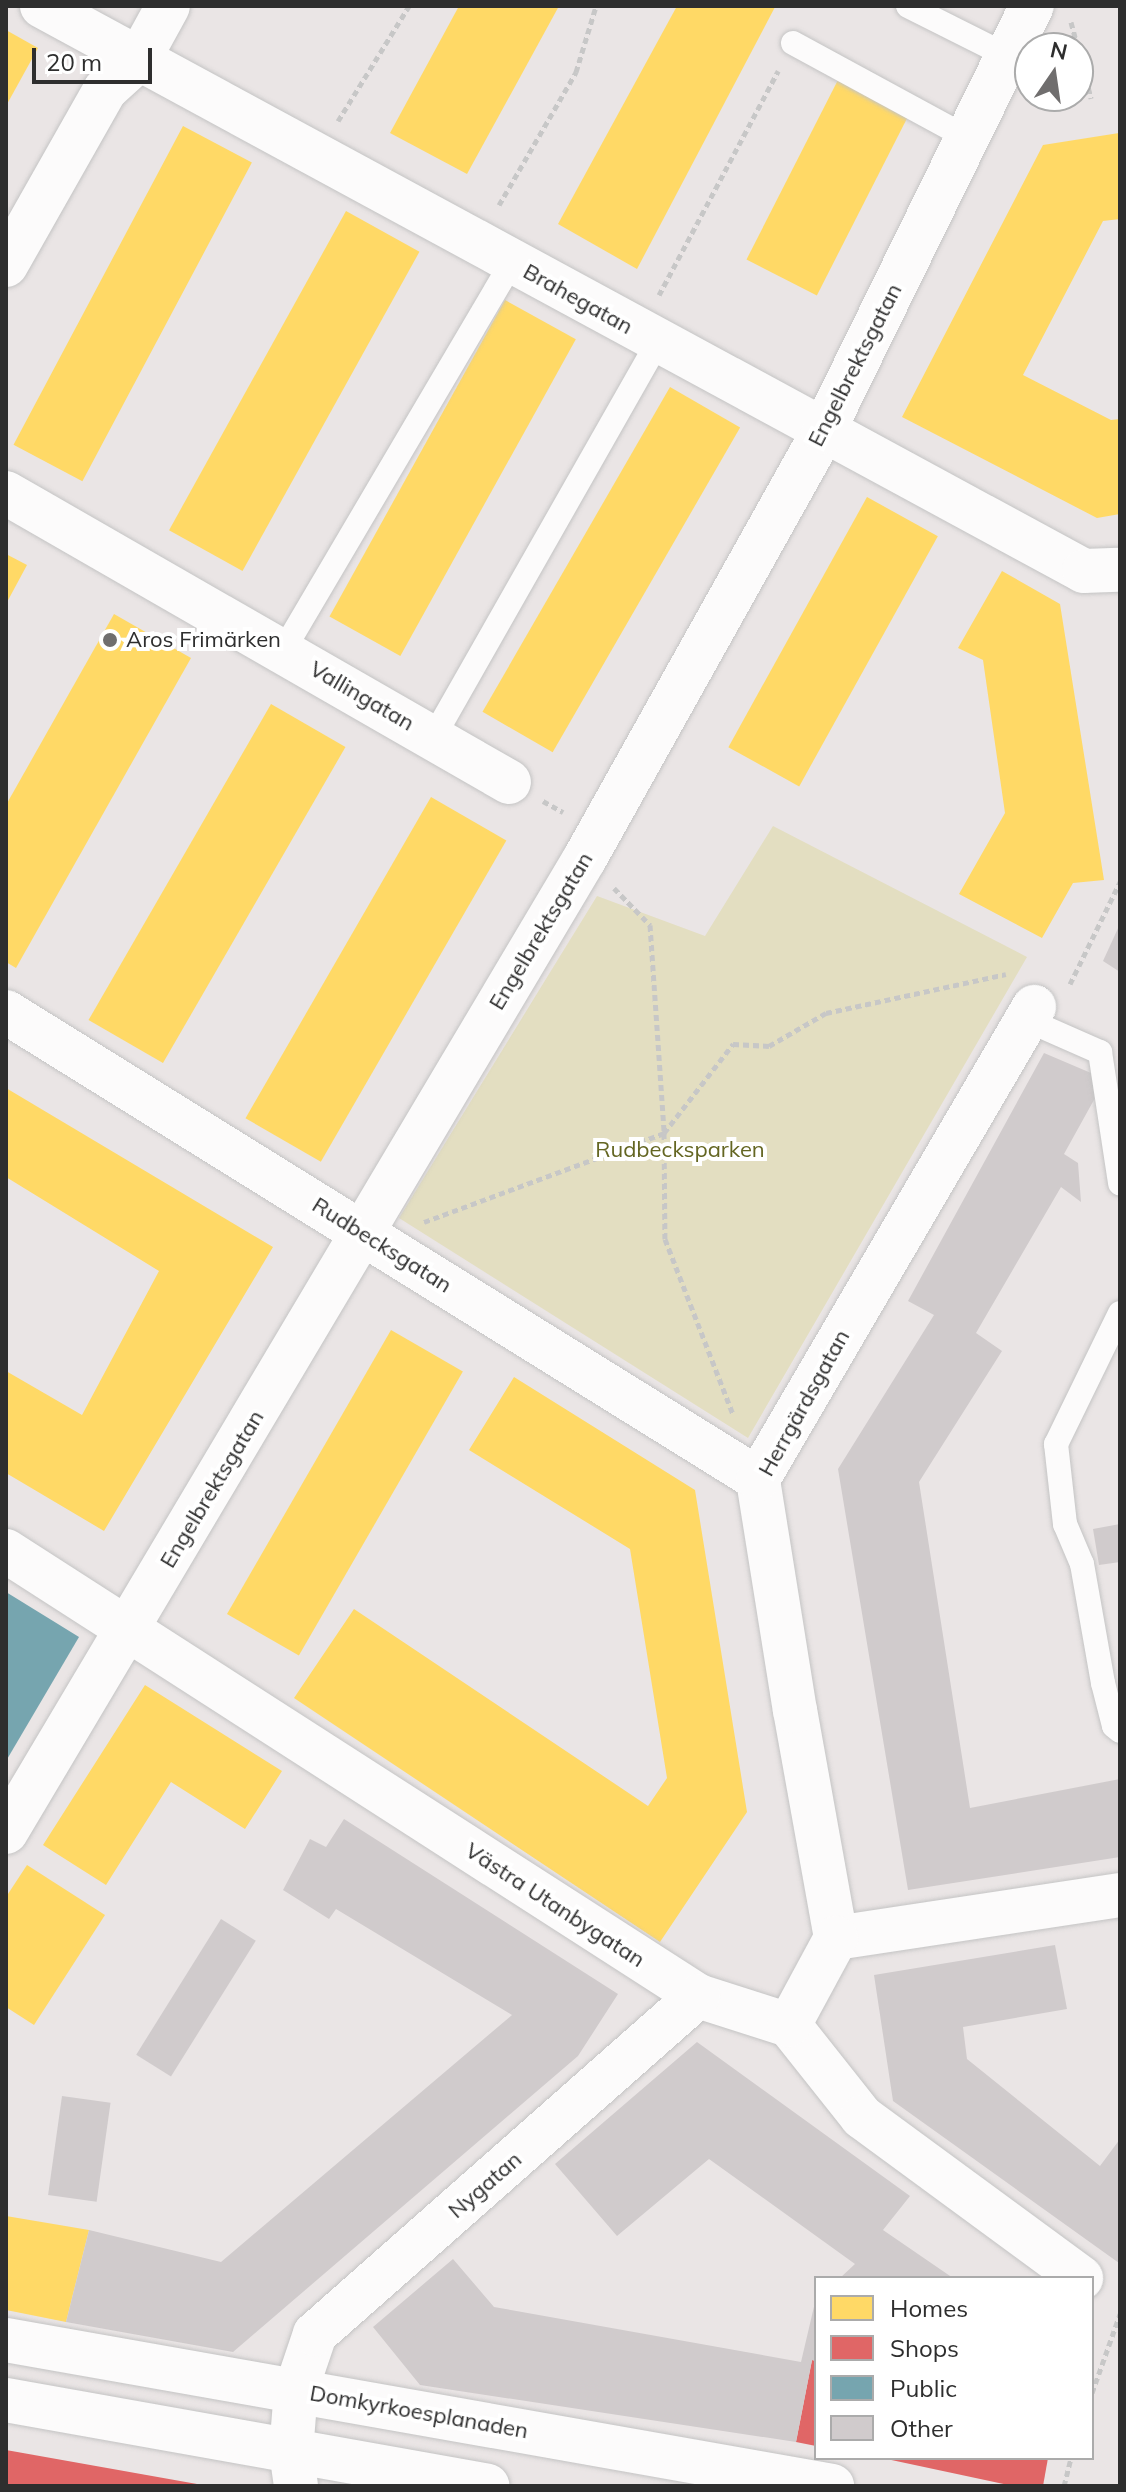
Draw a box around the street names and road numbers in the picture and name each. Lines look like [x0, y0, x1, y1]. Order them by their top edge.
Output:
street label: Brahegatan [519, 258, 637, 340]
street label: Engelbrektsgatan [803, 279, 907, 451]
street label: Vallingatan [305, 656, 419, 736]
street label: Engelbrektsgatan [484, 847, 598, 1015]
street label: Rudbecksgatan [307, 1192, 457, 1298]
street label: Herrgärdsgatan [753, 1325, 855, 1481]
street label: Engelbrektsgatan [155, 1405, 269, 1573]
street label: Västra Utanbygatan [460, 1837, 650, 1973]
street label: Nygatan [443, 2146, 527, 2224]
street label: Domkyrkoesplanaden [308, 2380, 530, 2444]

